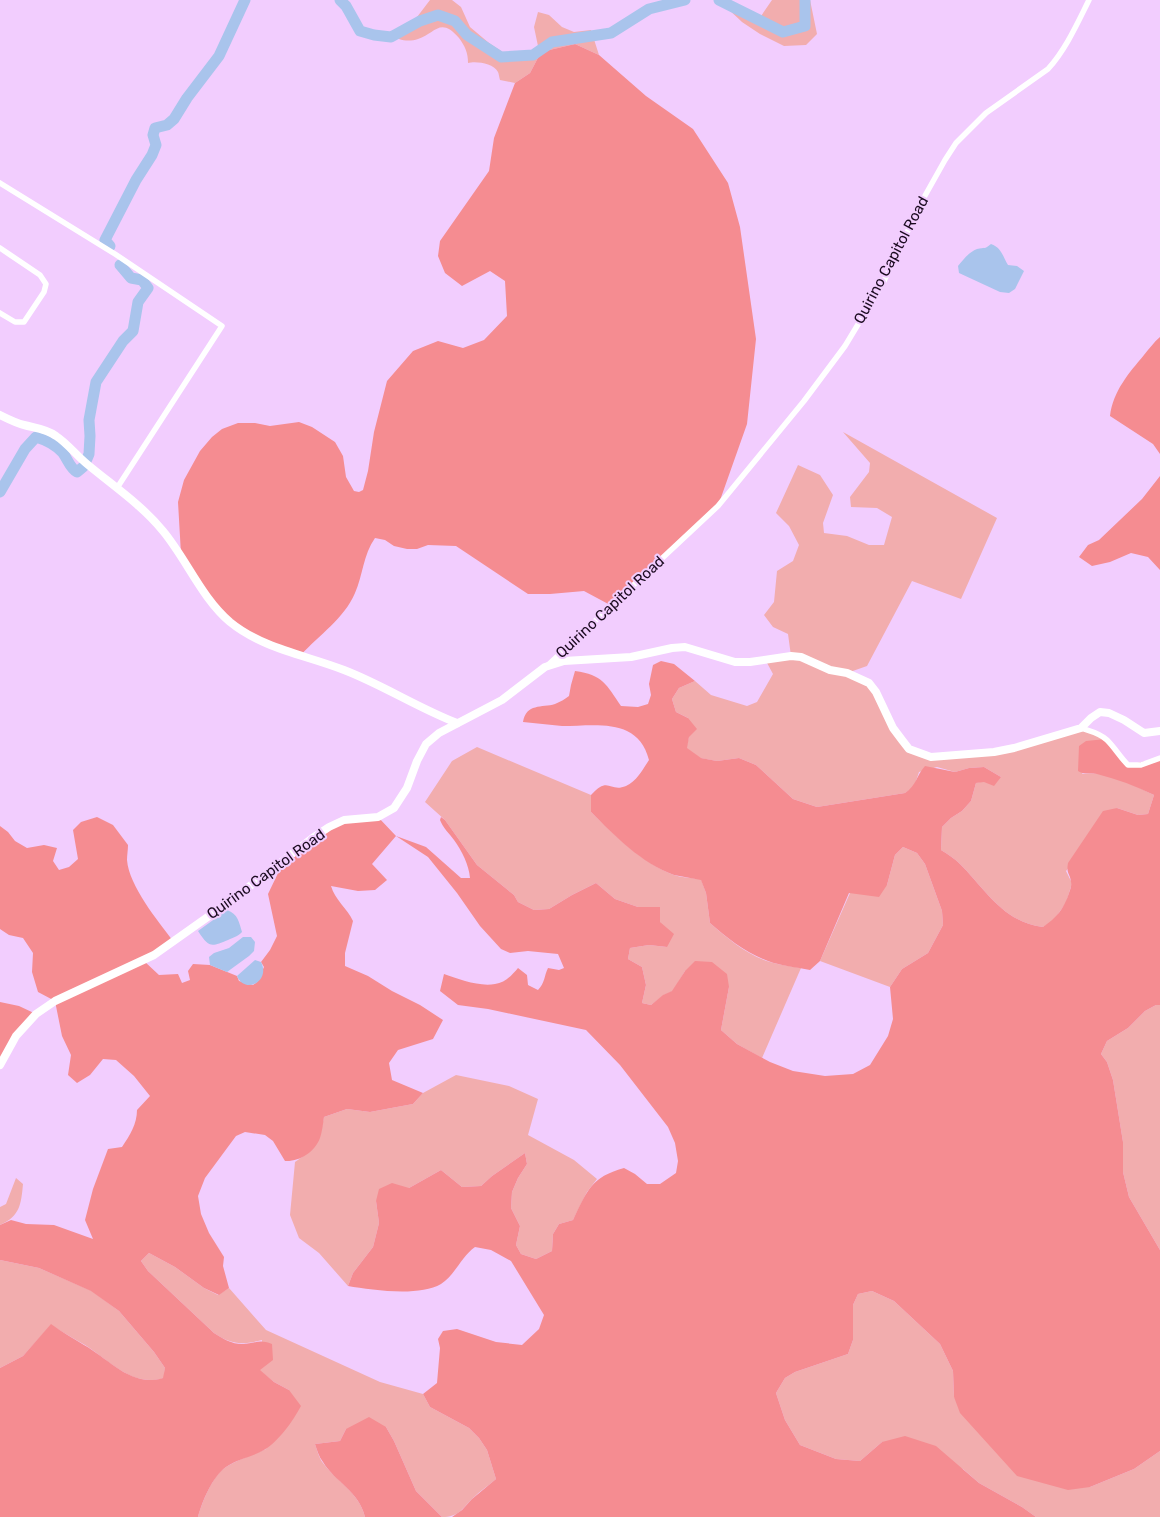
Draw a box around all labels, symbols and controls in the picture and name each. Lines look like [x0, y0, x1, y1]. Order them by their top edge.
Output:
street label: Quirino Capitol Road [850, 193, 932, 327]
street label: Quirino Capitol Road [552, 552, 668, 662]
street label: Quirino Capitol Road [203, 825, 329, 923]

